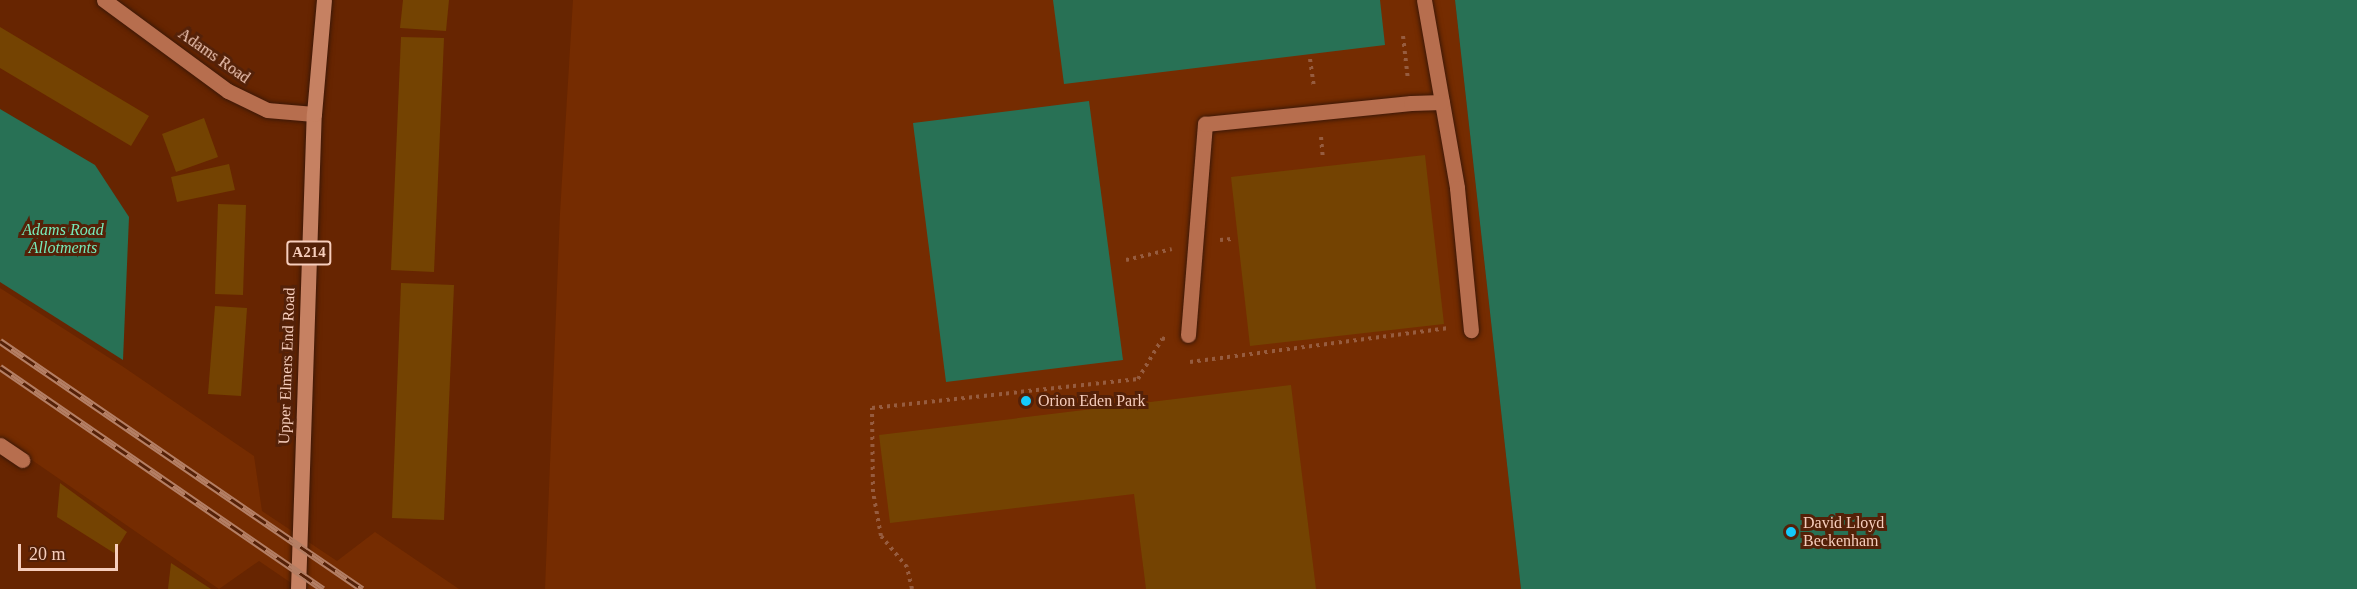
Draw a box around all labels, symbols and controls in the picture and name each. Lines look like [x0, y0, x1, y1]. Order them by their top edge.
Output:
street label: Adams Road [174, 24, 254, 88]
park label: Adams Road Allotments [22, 220, 104, 258]
road number: A214 [285, 241, 333, 265]
street label: Upper Elmers End Road [275, 287, 299, 445]
place label: Orion Eden Park [1038, 391, 1146, 411]
marker: Orion Eden Park [1019, 394, 1033, 408]
place label: David Lloyd Beckenham [1803, 513, 1884, 551]
marker: David Lloyd Beckenham [1784, 525, 1798, 539]
scale bar [21, 532, 122, 570]
text: 20 m [29, 544, 66, 564]

